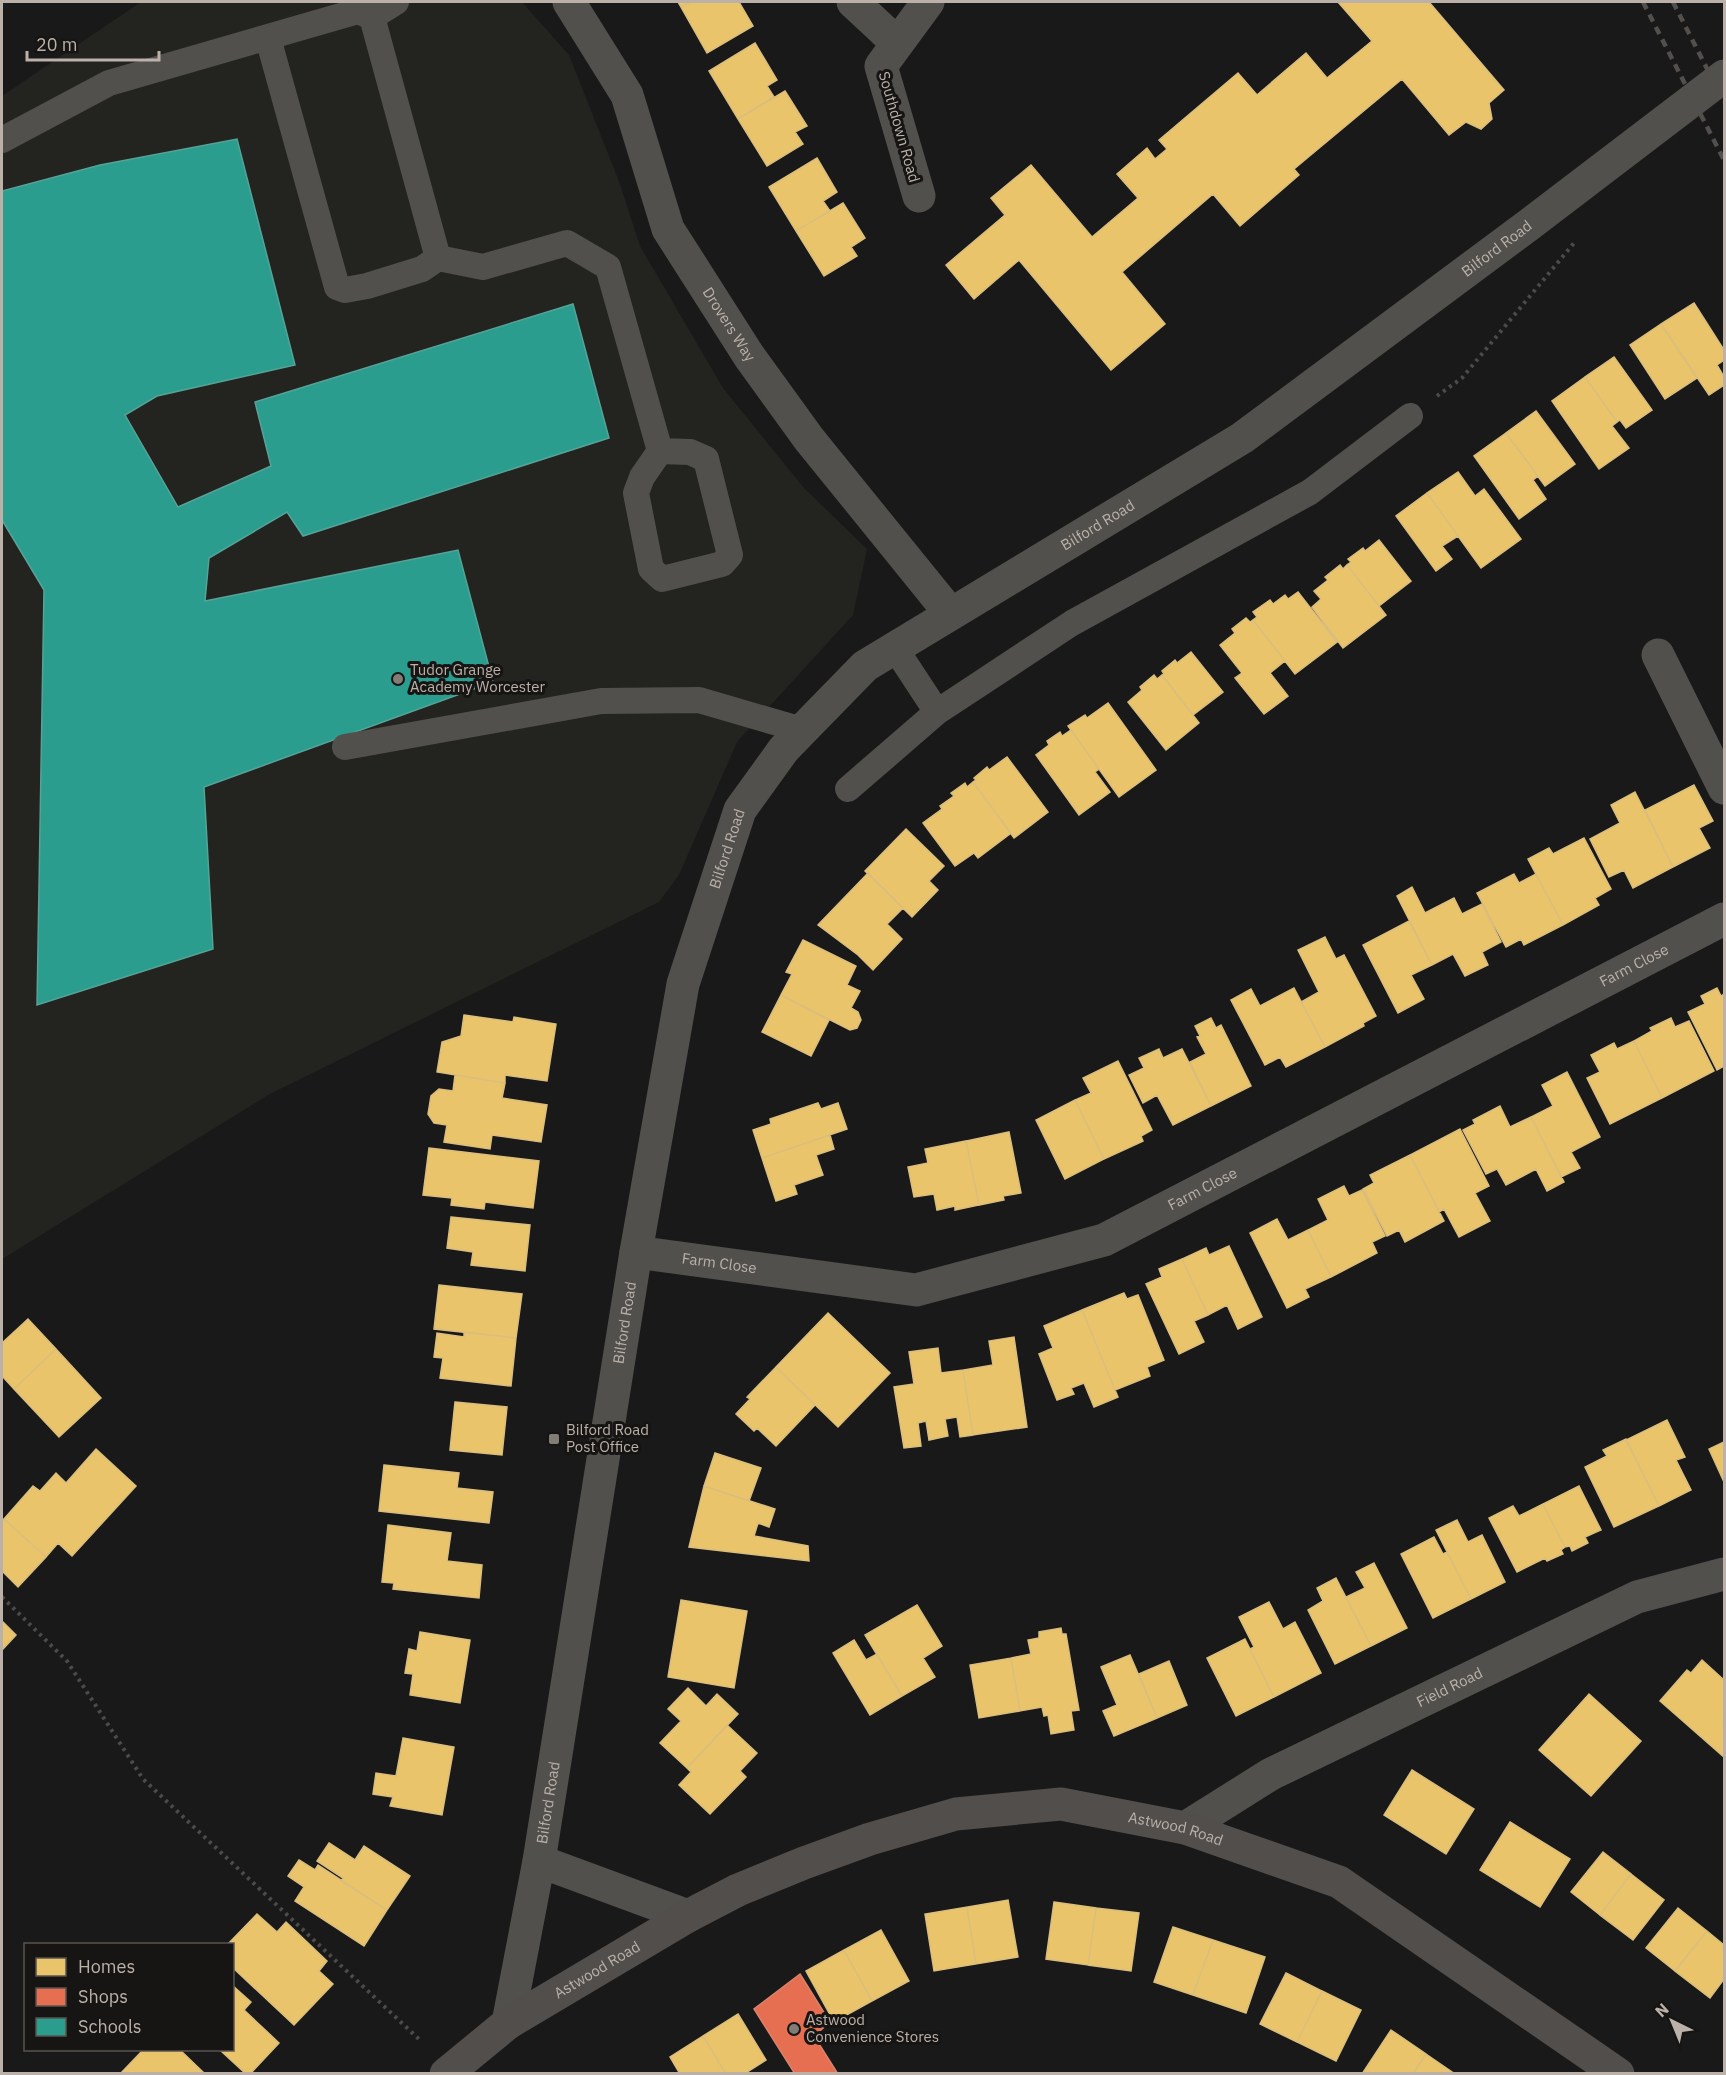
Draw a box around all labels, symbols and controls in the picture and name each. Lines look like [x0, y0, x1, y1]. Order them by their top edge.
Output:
scale bar [27, 24, 159, 62]
text: 20 m [36, 33, 78, 56]
street label: Southdown Road [875, 69, 924, 185]
street label: Bilford Road [1457, 216, 1535, 281]
street label: Drovers Way [699, 284, 760, 366]
street label: Bilford Road [1057, 495, 1138, 554]
place label: Tudor Grange Academy Worcester [410, 660, 545, 696]
marker: Tudor Grange Academy Worcester [391, 672, 405, 686]
street label: Bilford Road [705, 806, 749, 891]
street label: Farm Close [1596, 939, 1672, 991]
street label: Farm Close [1164, 1163, 1240, 1214]
street label: Farm Close [681, 1248, 758, 1277]
street label: Bilford Road [608, 1280, 640, 1365]
place label: Bilford Road Post Office [566, 1420, 649, 1456]
marker: Bilford Road Post Office [547, 1432, 561, 1446]
street label: Field Road [1413, 1663, 1486, 1711]
street label: Bilford Road [532, 1760, 564, 1845]
street label: Astwood Road [1127, 1807, 1226, 1850]
street label: Astwood Road [550, 1937, 643, 2003]
legend [24, 1943, 234, 2051]
text: Homes [78, 1955, 135, 1978]
text: Shops [78, 1985, 128, 2008]
north arrow [1642, 1991, 1702, 2051]
text: N [1651, 1999, 1673, 2021]
place label: Astwood Convenience Stores [806, 2010, 939, 2046]
text: Schools [78, 2015, 142, 2038]
marker: Astwood Convenience Stores [787, 2022, 801, 2036]

